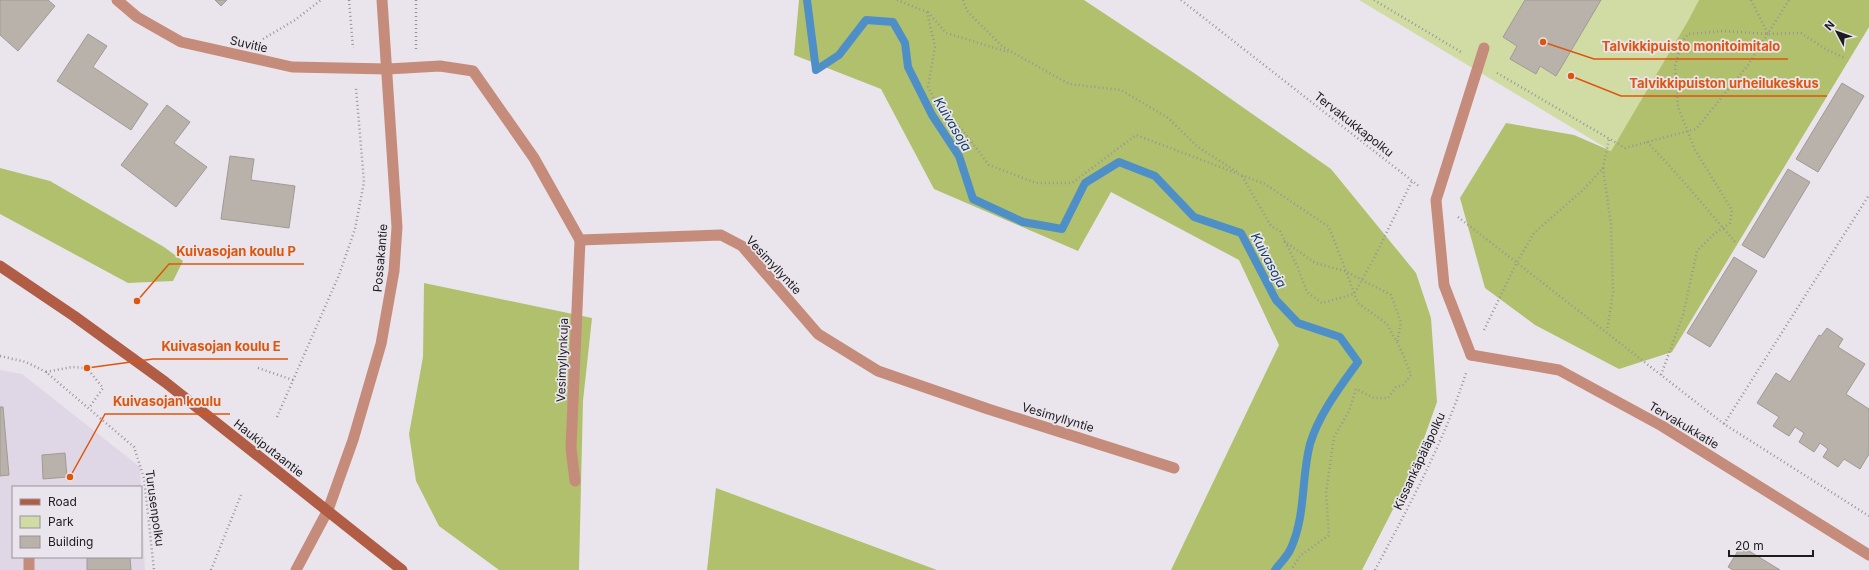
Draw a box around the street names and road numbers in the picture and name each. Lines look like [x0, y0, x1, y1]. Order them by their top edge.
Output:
street label: Suvitie [229, 32, 269, 56]
street label: Tervakukkapolku [1311, 88, 1397, 160]
street label: Possakantie [370, 223, 390, 293]
street label: Vesimyllyntie [743, 233, 805, 297]
street label: Vesimyllynkuja [553, 318, 571, 402]
street label: Tervakukkatie [1646, 398, 1722, 452]
street label: Vesimyllyntie [1020, 399, 1096, 435]
street label: Kissankäpäläpolku [1390, 410, 1448, 512]
street label: Haukiputaantie [231, 416, 307, 480]
street label: Turusenpolku [142, 469, 168, 547]

